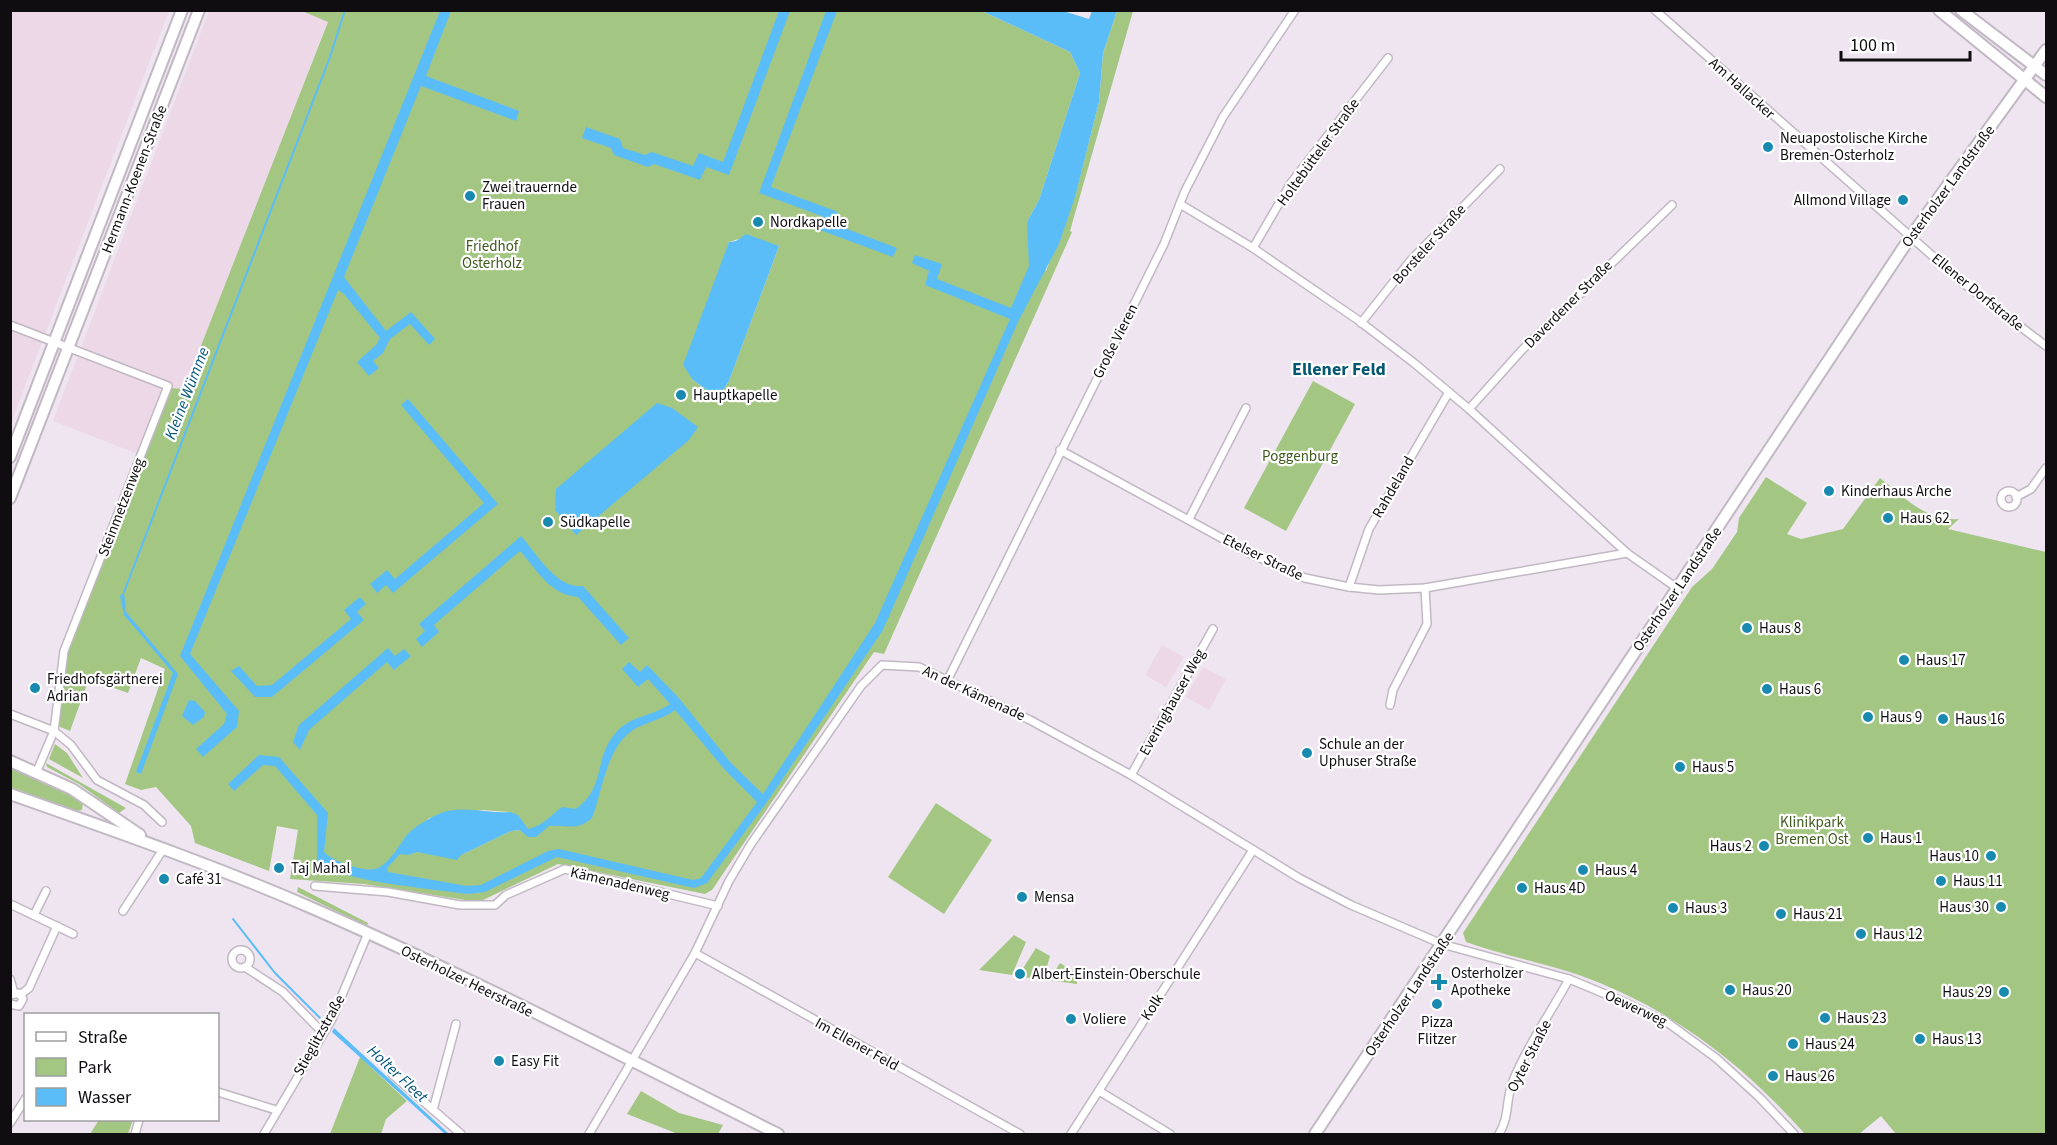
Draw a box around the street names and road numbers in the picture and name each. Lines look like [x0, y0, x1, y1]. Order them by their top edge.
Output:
street label: Am Hallacker [1704, 53, 1780, 124]
street label: Holtebütteler Straße [1272, 94, 1365, 210]
street label: Hermann-Koenen-Straße [97, 102, 172, 256]
street label: Osterholzer Landstraße [1897, 121, 2000, 252]
street label: Borsteler Straße [1388, 200, 1471, 289]
street label: Ellener Dorfstraße [1927, 249, 2028, 336]
street label: Daverdener Straße [1520, 256, 1617, 353]
street label: Große Vieren [1088, 300, 1143, 382]
street label: Rahdeland [1367, 453, 1419, 522]
street label: Steinmetzenweg [93, 454, 150, 560]
street label: Osterholzer Landstraße [1628, 523, 1727, 656]
street label: Etelser Straße [1219, 529, 1306, 586]
street label: Everinghauser Weg [1134, 645, 1211, 759]
street label: An der Kämenade [919, 660, 1029, 726]
street label: Kämenadenweg [568, 862, 672, 905]
street label: Osterholzer Landstraße [1360, 928, 1459, 1061]
street label: Osterholzer Heerstraße [397, 940, 536, 1023]
street label: Oewerweg [1601, 985, 1671, 1032]
street label: Kolk [1136, 989, 1169, 1025]
street label: Stieglitzstraße [288, 991, 350, 1080]
street label: Im Ellener Feld [811, 1013, 903, 1076]
street label: Oyter Straße [1502, 1016, 1557, 1096]

